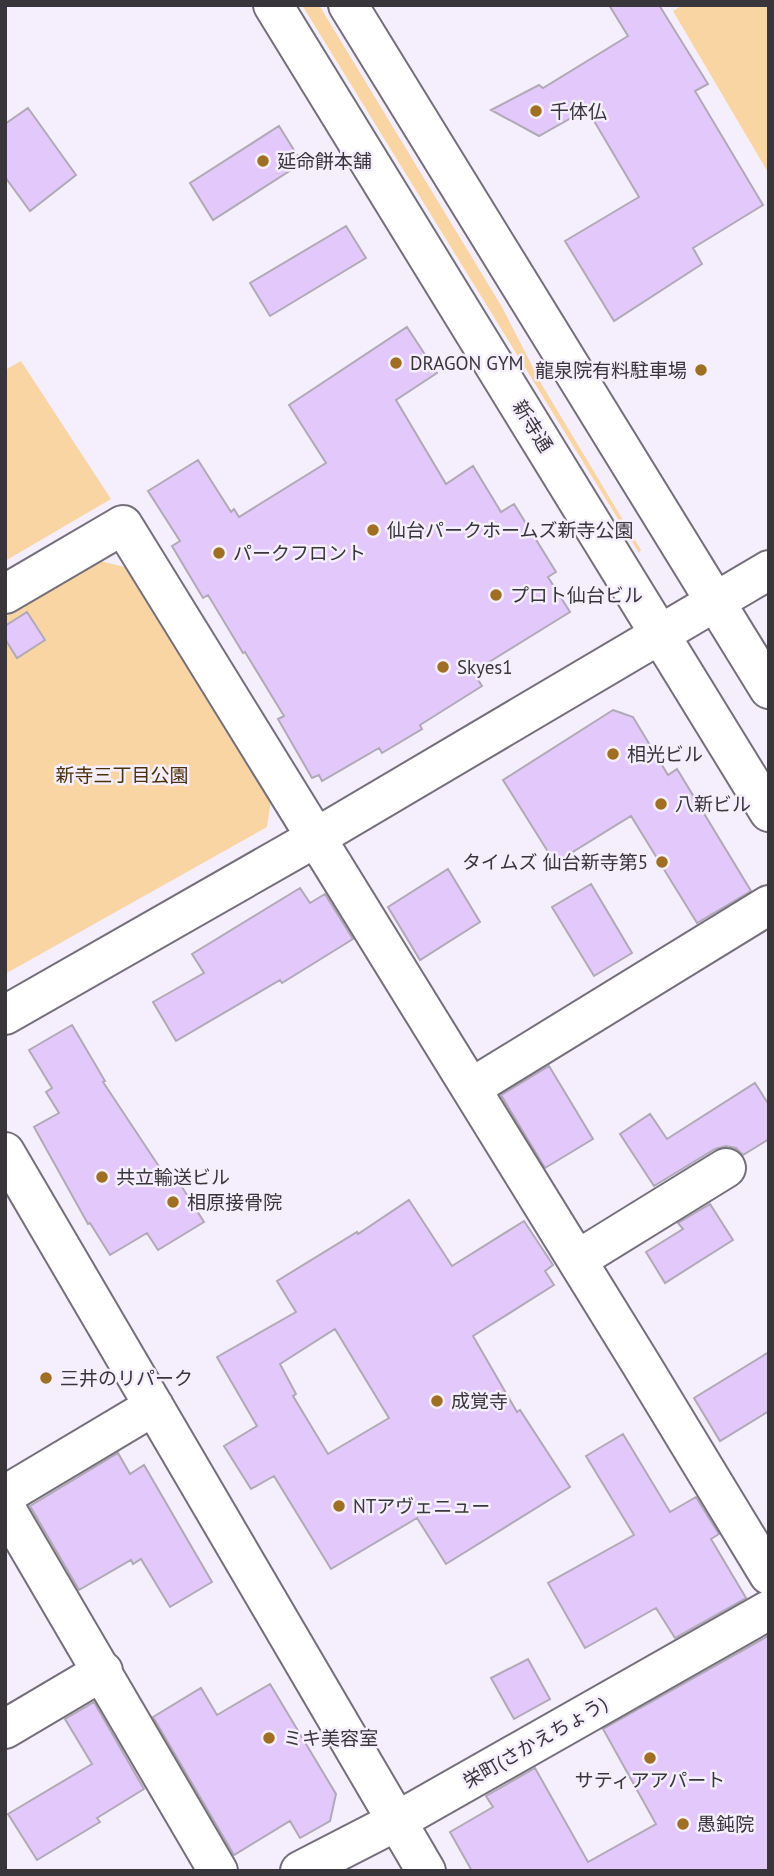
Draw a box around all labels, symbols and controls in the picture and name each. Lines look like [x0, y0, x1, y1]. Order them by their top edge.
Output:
place label: 千体仏 [550, 99, 607, 123]
marker: 千体仏 [528, 103, 544, 119]
place label: 延命餅本舗 [277, 149, 372, 173]
marker: 延命餅本舗 [255, 153, 271, 169]
place label: DRAGON GYM [410, 351, 524, 375]
marker: DRAGON GYM [388, 355, 404, 371]
place label: 龍泉院有料駐車場 [535, 358, 687, 382]
marker: 龍泉院有料駐車場 [693, 362, 709, 378]
street label: 新寺通 [508, 395, 558, 457]
place label: 仙台パークホームズ新寺公園 [387, 518, 633, 542]
marker: 仙台パークホームズ新寺公園 [365, 522, 381, 538]
place label: パークフロント [233, 541, 366, 565]
marker: パークフロント [211, 545, 227, 561]
place label: プロト仙台ビル [510, 583, 643, 607]
marker: プロト仙台ビル [488, 587, 504, 603]
place label: Skyes1 [457, 655, 513, 679]
marker: Skyes1 [435, 659, 451, 675]
place label: 相光ビル [627, 742, 703, 766]
marker: 相光ビル [605, 746, 621, 762]
park label: 新寺三丁目公園 [55, 763, 189, 787]
place label: 八新ビル [675, 792, 751, 816]
marker: 八新ビル [653, 796, 669, 812]
place label: タイムズ 仙台新寺第5 [462, 850, 648, 874]
marker: タイムズ 仙台新寺第5 [654, 854, 670, 870]
place label: 共立輸送ビル [116, 1165, 230, 1189]
marker: 共立輸送ビル [94, 1169, 110, 1185]
place label: 相原接骨院 [187, 1190, 282, 1214]
marker: 相原接骨院 [165, 1194, 181, 1210]
place label: 三井のリパーク [60, 1366, 193, 1390]
marker: 三井のリパーク [38, 1370, 54, 1386]
place label: 成覚寺 [451, 1389, 508, 1413]
marker: 成覚寺 [429, 1393, 445, 1409]
place label: NTアヴェニュー [353, 1494, 490, 1518]
marker: NTアヴェニュー [331, 1498, 347, 1514]
street label: 栄町(さかえちょう) [459, 1691, 611, 1793]
place label: ミキ美容室 [283, 1726, 378, 1750]
marker: ミキ美容室 [261, 1730, 277, 1746]
marker: サティアアパート [642, 1750, 658, 1766]
place label: サティアアパート [575, 1768, 725, 1792]
place label: 愚鈍院 [697, 1812, 754, 1836]
marker: 愚鈍院 [675, 1816, 691, 1832]

